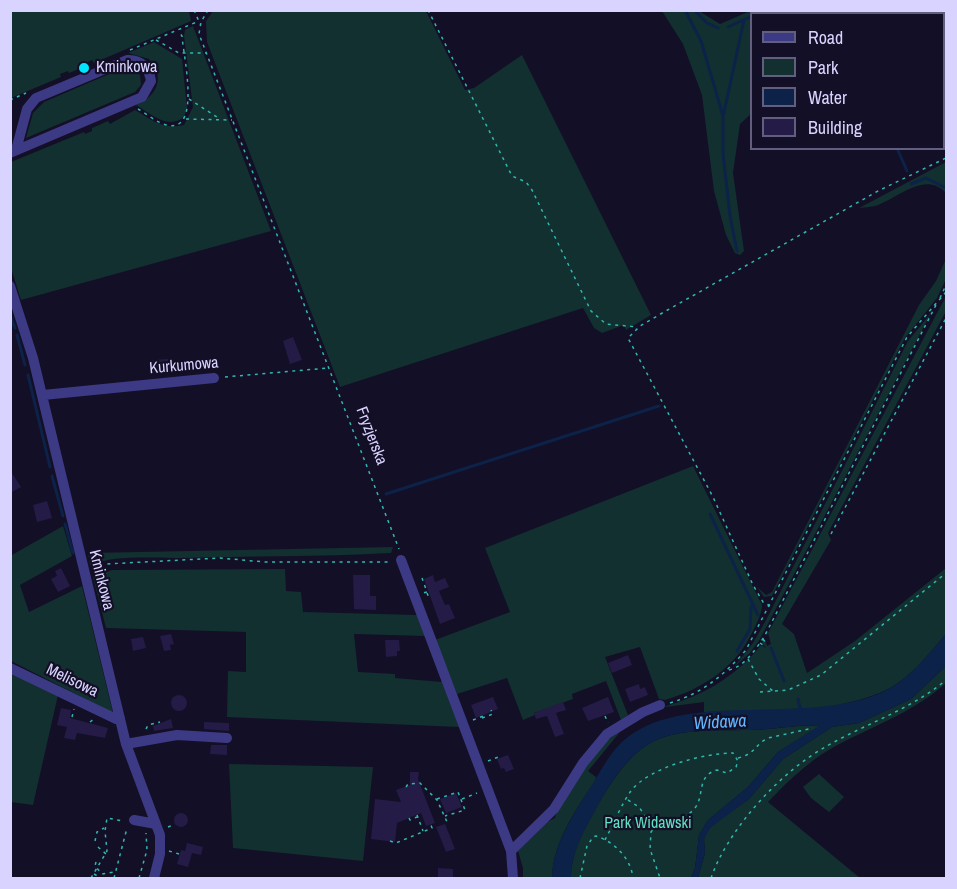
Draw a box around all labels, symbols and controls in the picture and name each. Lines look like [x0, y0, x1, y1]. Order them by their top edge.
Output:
legend [750, 12, 945, 150]
text: Road [808, 25, 843, 50]
text: Park [808, 55, 838, 80]
place label: Kminkowa [96, 58, 157, 78]
marker: Kminkowa [77, 61, 91, 75]
text: Water [808, 85, 847, 110]
text: Building [808, 115, 862, 140]
street label: Kurkumowa [149, 353, 219, 379]
street label: Fryzjerska [351, 404, 391, 468]
street label: Kminkowa [84, 548, 118, 612]
street label: Melisowa [43, 660, 101, 702]
water label: Widawa [693, 711, 747, 735]
park label: Park Widawski [604, 814, 692, 834]

